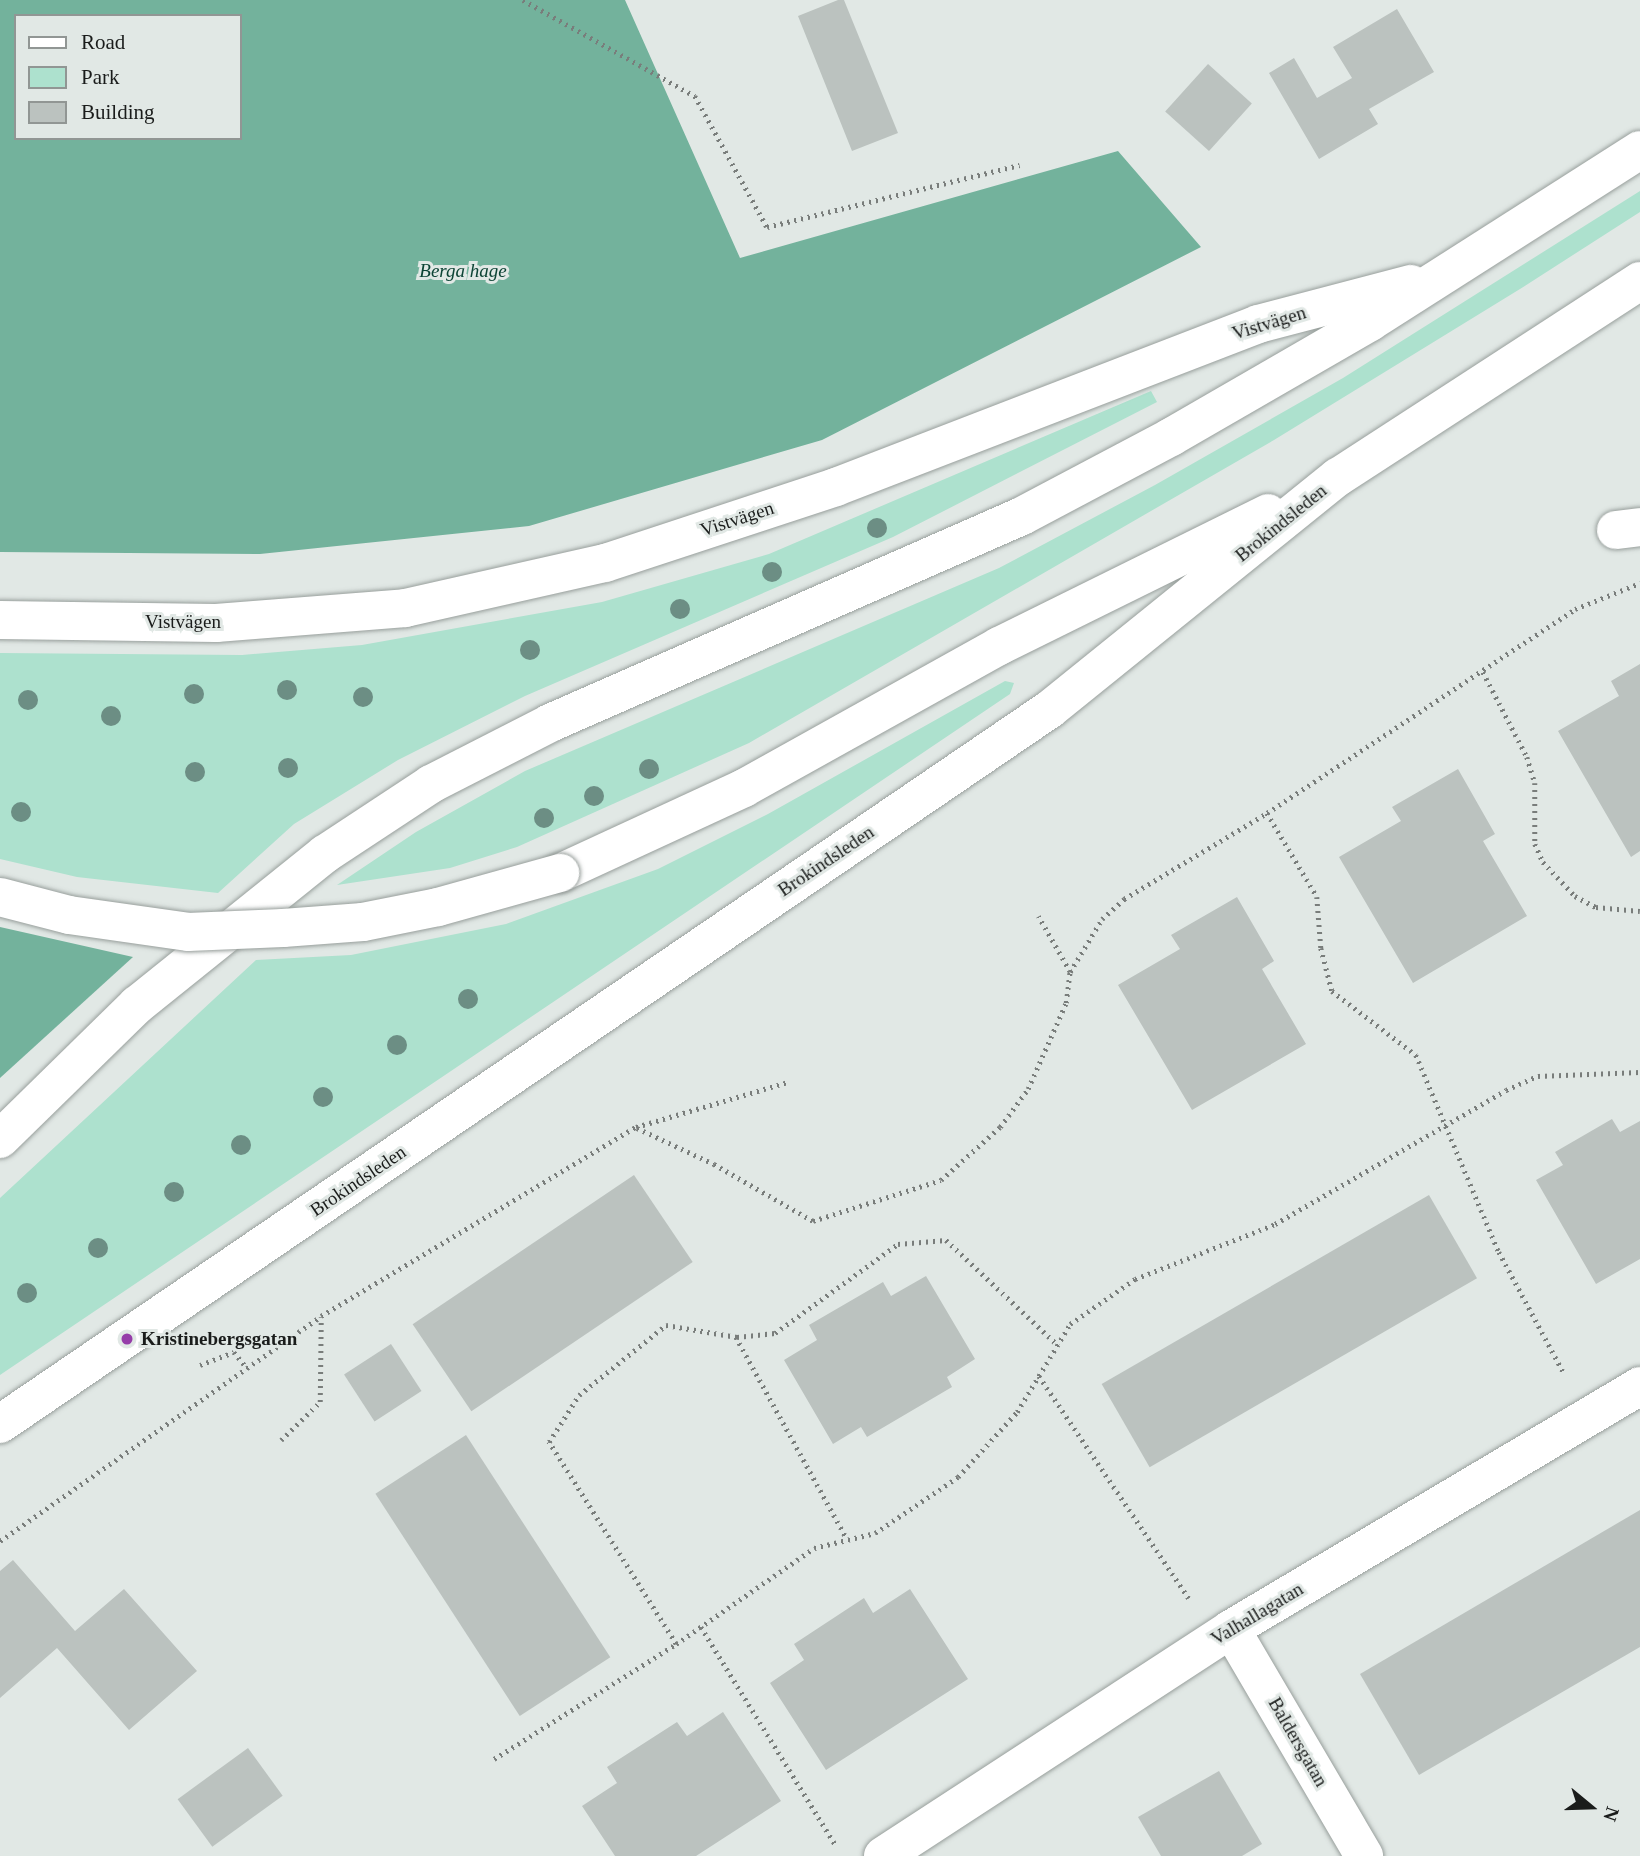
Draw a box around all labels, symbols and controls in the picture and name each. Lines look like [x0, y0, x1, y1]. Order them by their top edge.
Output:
legend [14, 14, 242, 140]
text: Road [81, 30, 125, 54]
text: Park [81, 65, 120, 89]
text: Building [81, 100, 155, 124]
park label: Berga hage [419, 260, 507, 282]
street label: Vistvägen [1229, 301, 1309, 345]
street label: Brokindsleden [1231, 479, 1331, 567]
street label: Vistvägen [697, 496, 777, 542]
street label: Vistvägen [145, 611, 221, 633]
street label: Brokindsleden [774, 821, 878, 901]
street label: Brokindsleden [306, 1141, 410, 1221]
place label: Kristinebergsgatan [141, 1328, 297, 1350]
marker: Kristinebergsgatan [119, 1331, 135, 1347]
street label: Valhallagatan [1207, 1578, 1307, 1650]
street label: Baldersgatan [1263, 1693, 1333, 1791]
north arrow [1556, 1772, 1626, 1842]
text: N [1599, 1804, 1623, 1824]

